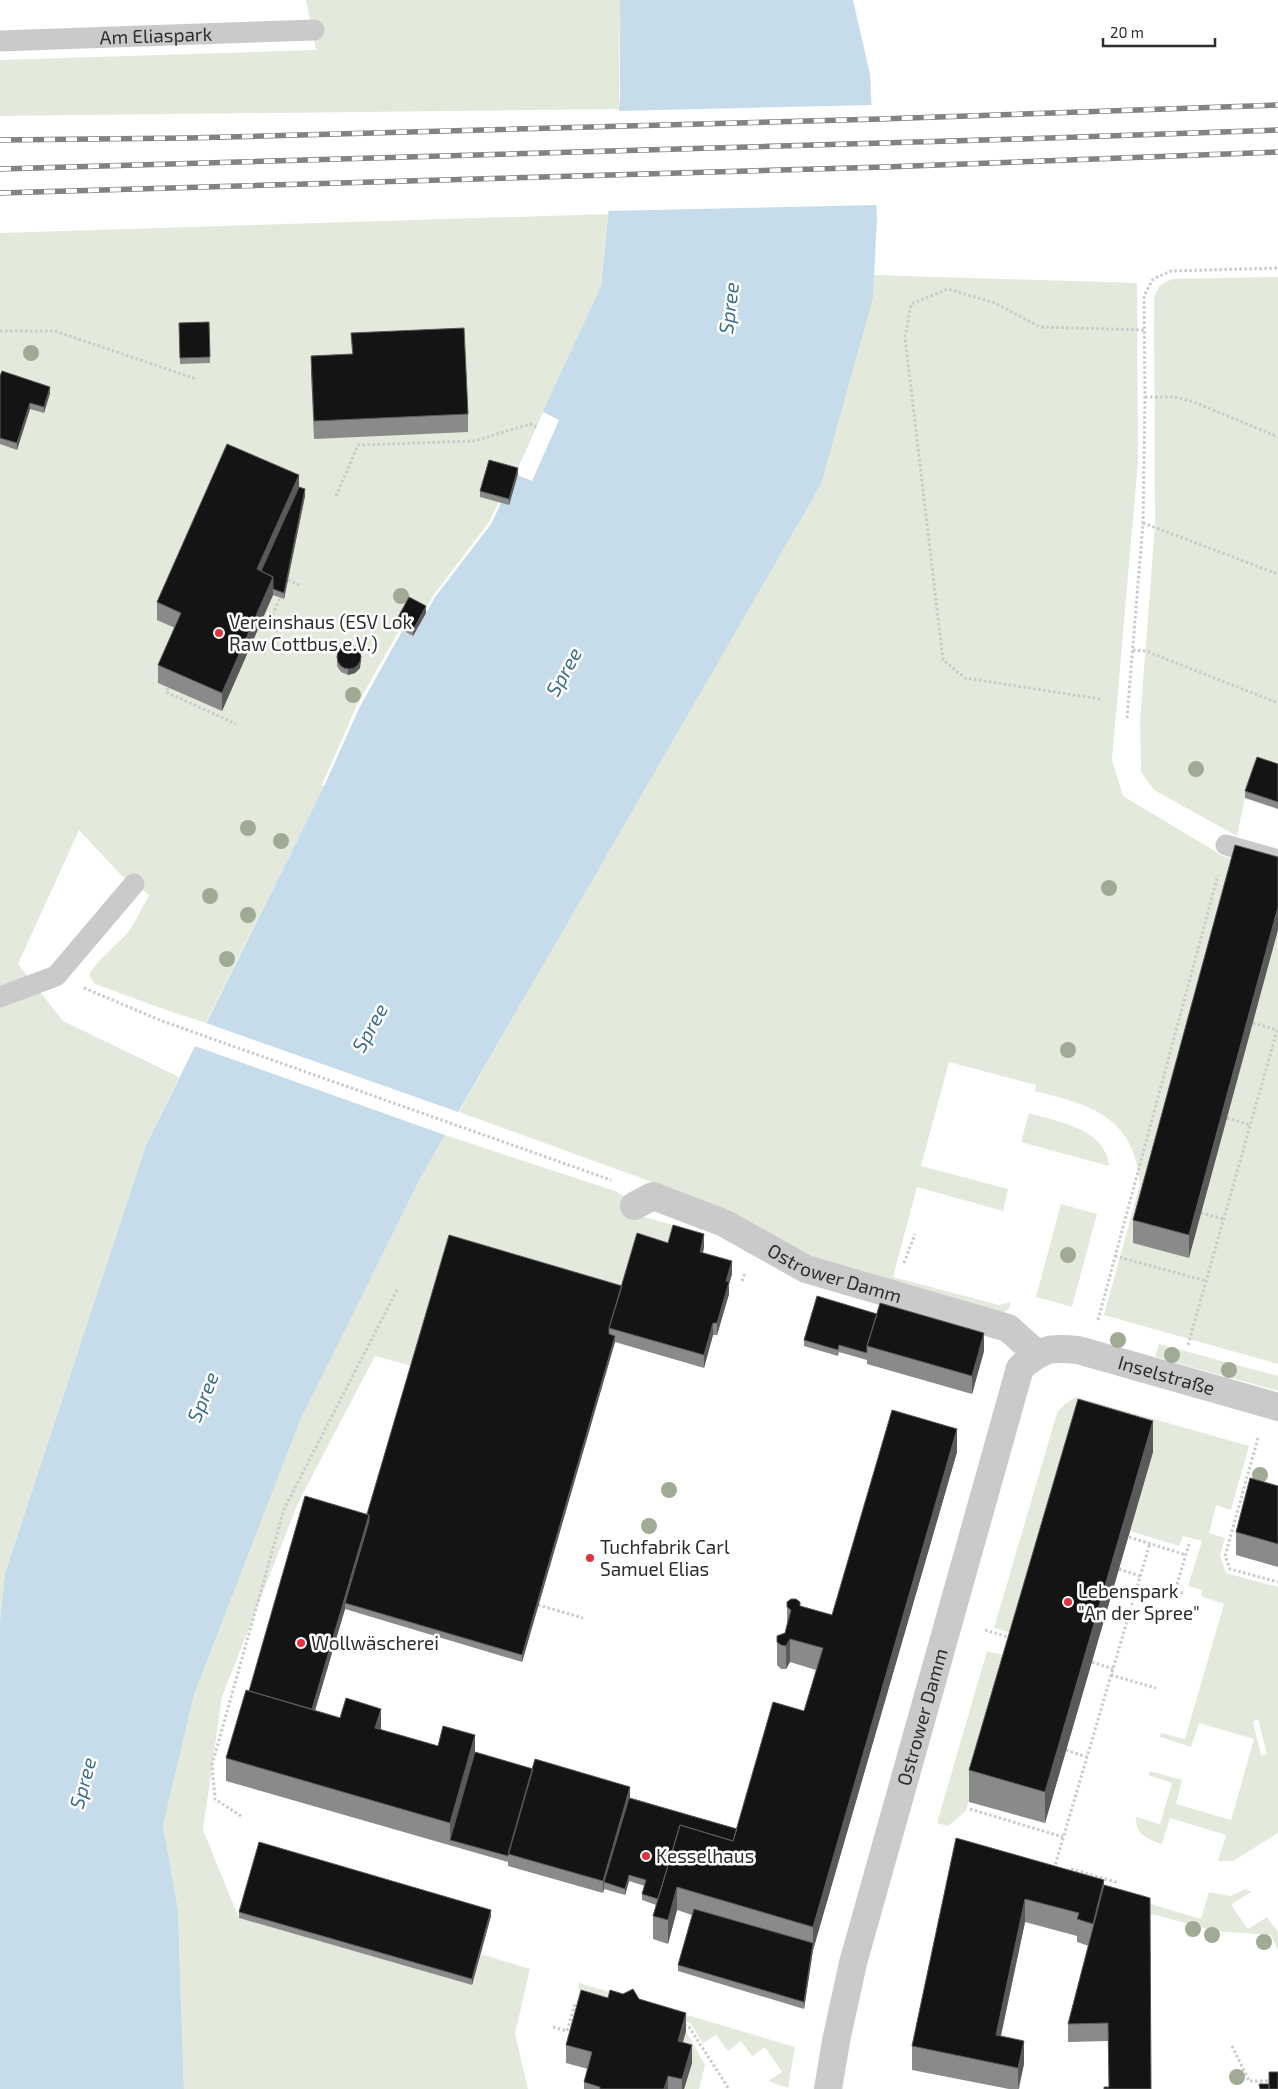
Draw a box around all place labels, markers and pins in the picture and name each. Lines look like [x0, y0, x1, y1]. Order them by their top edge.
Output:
place label: Vereinshaus (ESV Lok Raw Cottbus e.V.) [229, 610, 412, 655]
marker: Vereinshaus (ESV Lok Raw Cottbus e.V.) [213, 627, 225, 639]
place label: Tuchfabrik Carl Samuel Elias [600, 1535, 730, 1580]
marker: Tuchfabrik Carl Samuel Elias [584, 1552, 596, 1564]
place label: Lebenspark "An der Spree" [1078, 1579, 1200, 1624]
marker: Lebenspark "An der Spree" [1062, 1596, 1074, 1608]
place label: Wollwäscherei [311, 1631, 439, 1654]
marker: Wollwäscherei [295, 1637, 307, 1649]
place label: Kesselhaus [656, 1844, 754, 1867]
marker: Kesselhaus [640, 1850, 652, 1862]

